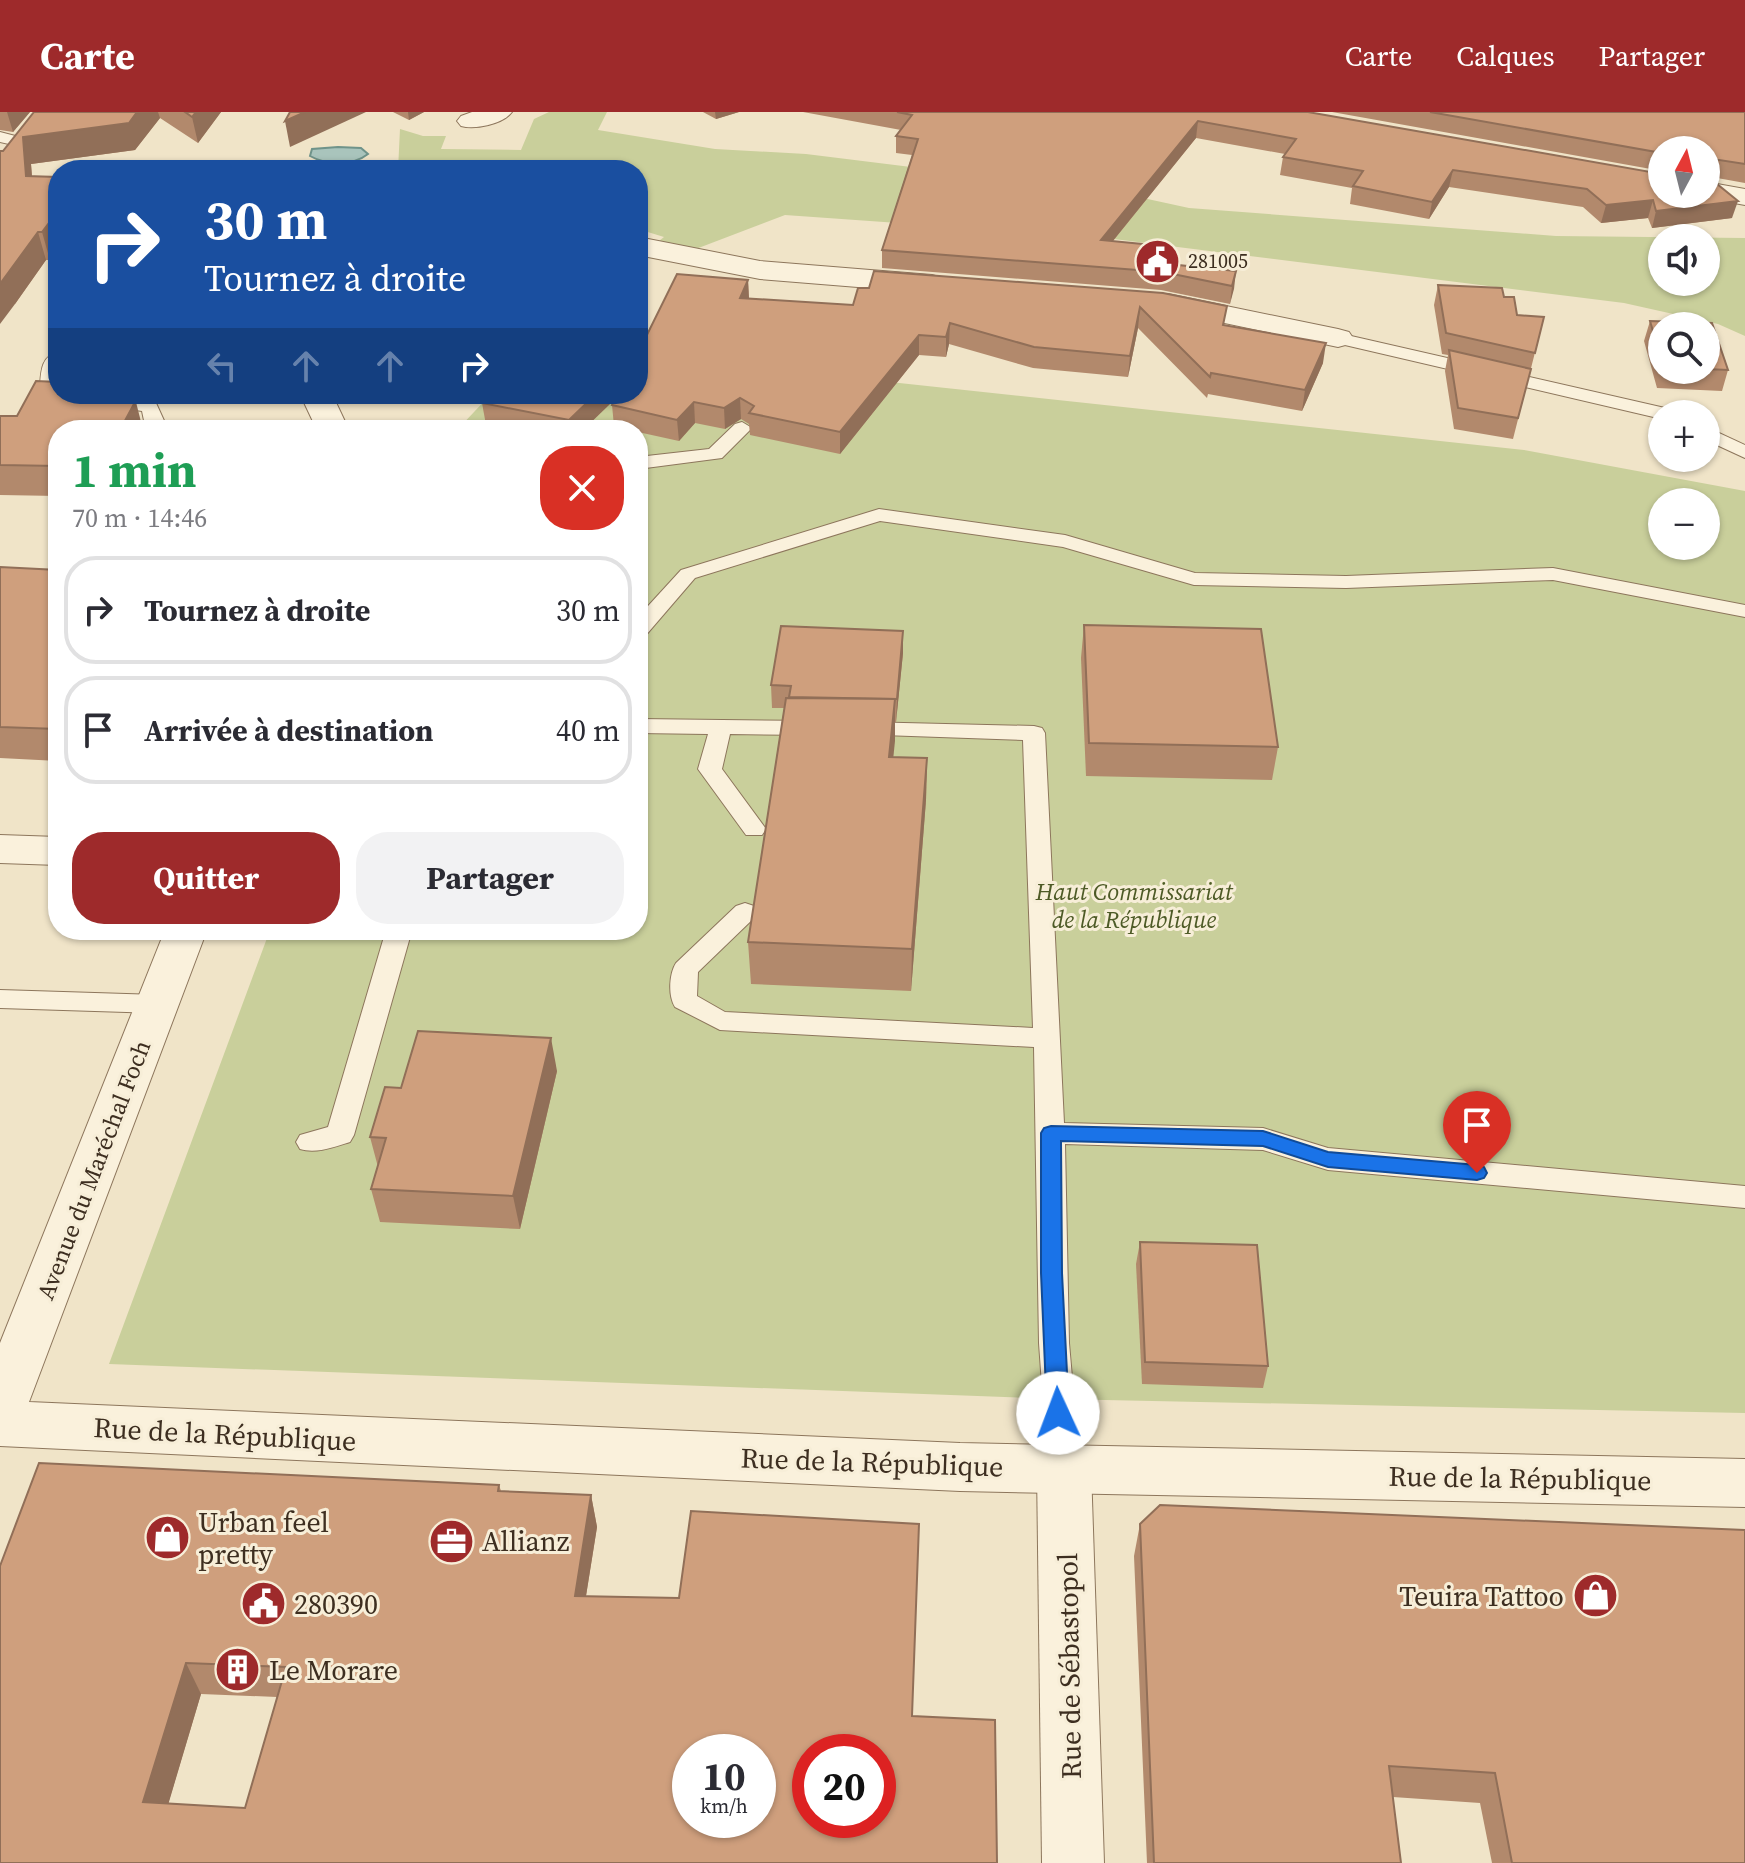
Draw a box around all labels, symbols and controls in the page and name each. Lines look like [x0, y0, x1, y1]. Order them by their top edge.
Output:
text: Carte [40, 30, 135, 82]
text: Carte [1345, 37, 1412, 75]
text: Calques [1456, 37, 1555, 75]
text: Partager [1599, 37, 1705, 75]
north arrow [1648, 136, 1720, 208]
map controls [1648, 136, 1720, 560]
text: 30 m [204, 181, 327, 258]
icon: right [72, 192, 176, 296]
button: sound [1648, 224, 1720, 296]
public building icon: 281005 [1133, 237, 1181, 285]
place label: 281005 [1188, 247, 1248, 275]
text: Tournez à droite [204, 254, 466, 303]
button: search [1648, 312, 1720, 384]
icon: left [200, 344, 244, 388]
icon: ahead [284, 344, 328, 388]
icon: ahead [368, 344, 412, 388]
icon: right [452, 344, 496, 388]
button: + [1648, 400, 1720, 472]
text: 1 min [72, 437, 197, 503]
button: close [540, 446, 624, 530]
button: − [1648, 488, 1720, 560]
text: 70 m · 14:46 [72, 500, 207, 536]
icon: right [76, 588, 120, 632]
text: Tournez à droite [144, 590, 370, 631]
text: 30 m [556, 590, 620, 631]
icon: arrive [76, 708, 120, 752]
text: Arrivée à destination [144, 710, 434, 751]
text: 40 m [556, 710, 620, 751]
button: Quitter [72, 832, 340, 924]
button: Partager [356, 832, 624, 924]
park label: Haut Commissariat de la République [1034, 875, 1234, 936]
street label: Avenue du Maréchal Foch [29, 1035, 158, 1304]
pin [1443, 1091, 1511, 1173]
icon: arrive [1455, 1103, 1499, 1147]
position arrow [1016, 1371, 1100, 1455]
street label: Rue de la République [93, 1408, 357, 1460]
street label: Rue de la République [740, 1438, 1004, 1486]
street label: Rue de la République [1388, 1457, 1652, 1499]
place label: Urban feel pretty [198, 1503, 329, 1573]
shop icon: Urban feel pretty [143, 1514, 191, 1562]
office icon: Allianz [427, 1517, 475, 1565]
place label: Allianz [482, 1522, 570, 1560]
street label: Rue de Sébastopol [1048, 1553, 1090, 1779]
shop icon: Teuira Tattoo [1571, 1572, 1619, 1620]
place label: Teuira Tattoo [1399, 1577, 1564, 1615]
public building icon: 280390 [239, 1580, 287, 1628]
place label: 280390 [294, 1585, 378, 1623]
building icon: Le Morare [214, 1646, 262, 1694]
place label: Le Morare [269, 1651, 398, 1689]
speed limit sign: 20 [792, 1734, 896, 1838]
text: 10 [702, 1749, 746, 1803]
text: km/h [700, 1792, 748, 1820]

